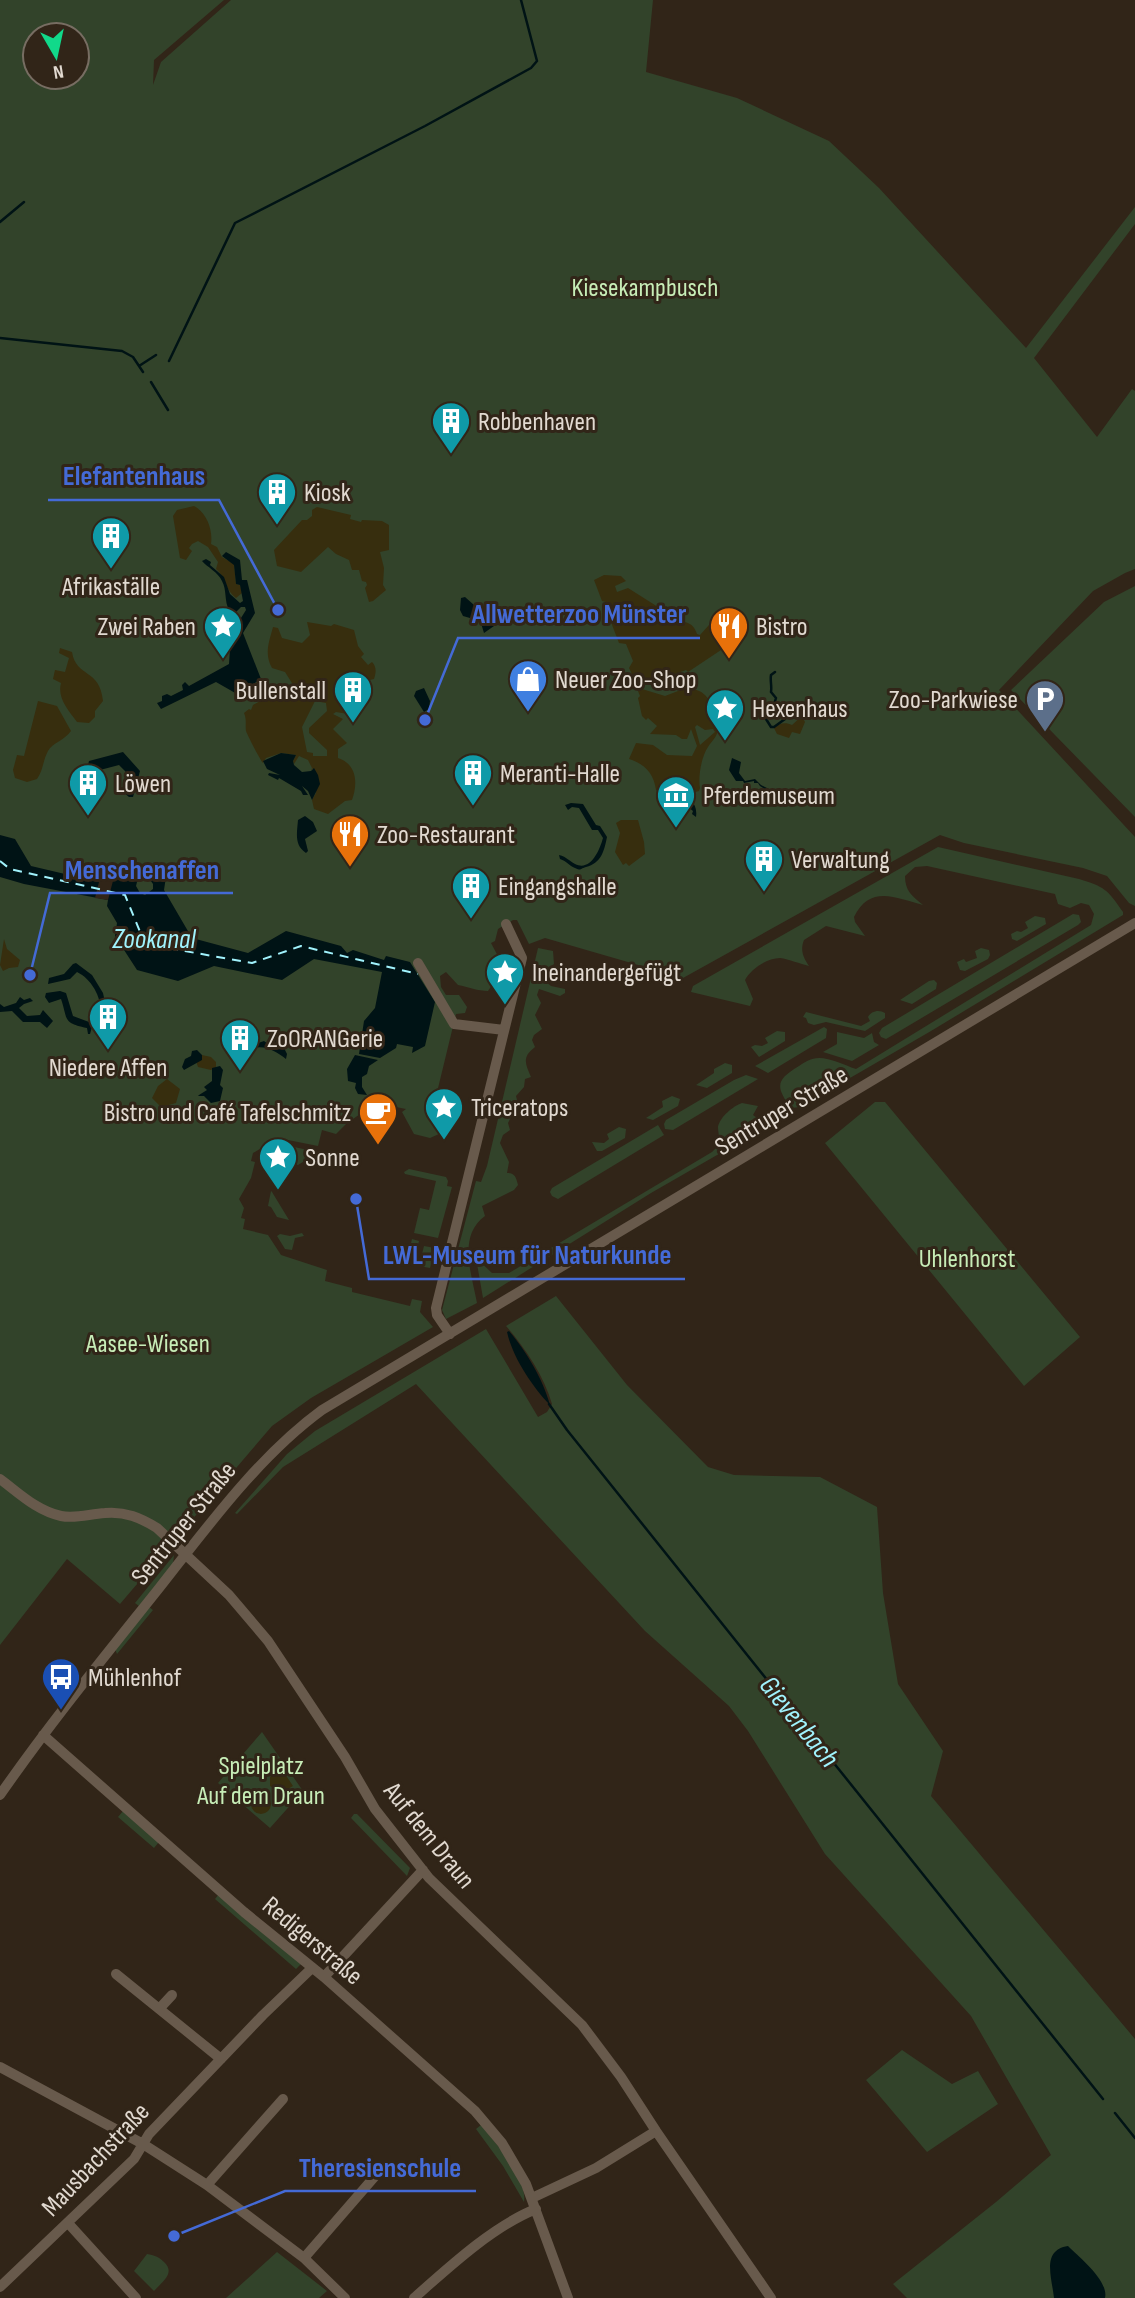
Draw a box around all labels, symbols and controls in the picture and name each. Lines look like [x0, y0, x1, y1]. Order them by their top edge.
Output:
north arrow [21, 21, 91, 91]
text: N [52, 59, 65, 83]
park label: Kiesekampbusch [572, 273, 718, 304]
building icon: Robbenhaven [430, 400, 472, 455]
place label: Robbenhaven [478, 407, 596, 438]
callout: Elefantenhaus [48, 451, 219, 500]
text: Elefantenhaus [63, 460, 205, 493]
building icon: Kiosk [256, 471, 298, 526]
place label: Kiosk [304, 478, 351, 509]
building icon: Afrikaställe [90, 515, 132, 570]
place label: Afrikaställe [61, 572, 160, 603]
callout: Allwetterzoo Münster [458, 589, 700, 638]
text: Allwetterzoo Münster [471, 598, 687, 631]
place icon: Zwei Raben [202, 605, 244, 660]
restaurant icon: Bistro [708, 605, 750, 660]
place label: Zwei Raben [98, 612, 196, 643]
place label: Bistro [756, 612, 808, 643]
shop icon: Neuer Zoo-Shop [507, 658, 549, 713]
place label: Neuer Zoo-Shop [555, 665, 697, 696]
building icon: Bullenstall [332, 669, 374, 724]
place label: Bullenstall [235, 676, 326, 707]
parking icon: Zoo-Parkwiese [1024, 678, 1066, 733]
place label: Zoo-Parkwiese [889, 685, 1018, 716]
place icon: Hexenhaus [704, 687, 746, 742]
place label: Hexenhaus [752, 694, 848, 725]
building icon: Meranti-Halle [452, 752, 494, 807]
place label: Meranti-Halle [500, 759, 620, 790]
building icon: Löwen [67, 762, 109, 817]
place label: Löwen [115, 769, 171, 800]
museum icon: Pferdemuseum [655, 774, 697, 829]
place label: Pferdemuseum [703, 781, 835, 812]
restaurant icon: Zoo-Restaurant [329, 813, 371, 868]
place label: Zoo-Restaurant [377, 820, 515, 851]
building icon: Verwaltung [743, 838, 785, 893]
callout: Menschenaffen [50, 844, 233, 893]
place label: Verwaltung [791, 845, 890, 876]
text: Menschenaffen [65, 854, 219, 887]
building icon: Eingangshalle [450, 865, 492, 920]
place label: Eingangshalle [498, 872, 617, 903]
water label: Zookanal [111, 923, 196, 956]
place icon: Ineinandergefügt [484, 951, 526, 1006]
place label: Ineinandergefügt [532, 958, 681, 989]
building icon: Niedere Affen [87, 996, 129, 1051]
building icon: ZoORANGerie [219, 1017, 261, 1072]
place label: ZoORANGerie [267, 1024, 383, 1055]
place label: Niedere Affen [49, 1053, 167, 1084]
street label: Sentruper Straße [710, 1060, 854, 1163]
place icon: Triceratops [423, 1086, 465, 1141]
cafe icon: Bistro und Café Tafelschmitz [357, 1091, 399, 1146]
place label: Triceratops [471, 1093, 568, 1124]
place label: Bistro und Café Tafelschmitz [104, 1098, 351, 1129]
place icon: Sonne [257, 1136, 299, 1191]
place label: Sonne [305, 1143, 360, 1174]
callout: LWL-Museum für Naturkunde [369, 1230, 685, 1279]
text: LWL-Museum für Naturkunde [383, 1239, 671, 1272]
park label: Uhlenhorst [919, 1244, 1015, 1275]
park label: Aasee-Wiesen [85, 1329, 210, 1360]
street label: Sentruper Straße [125, 1456, 243, 1592]
bus stop icon: Mühlenhof [40, 1656, 82, 1711]
place label: Mühlenhof [88, 1663, 182, 1694]
water label: Gievenbach [752, 1670, 846, 1774]
park label: Spielplatz Auf dem Draun [196, 1751, 325, 1812]
street label: Auf dem Draun [376, 1776, 481, 1895]
street label: Redigerstraße [256, 1890, 368, 1992]
street label: Mausbachstraße [36, 2097, 156, 2223]
callout: Theresienschule [285, 2142, 476, 2191]
text: Theresienschule [299, 2152, 461, 2185]

